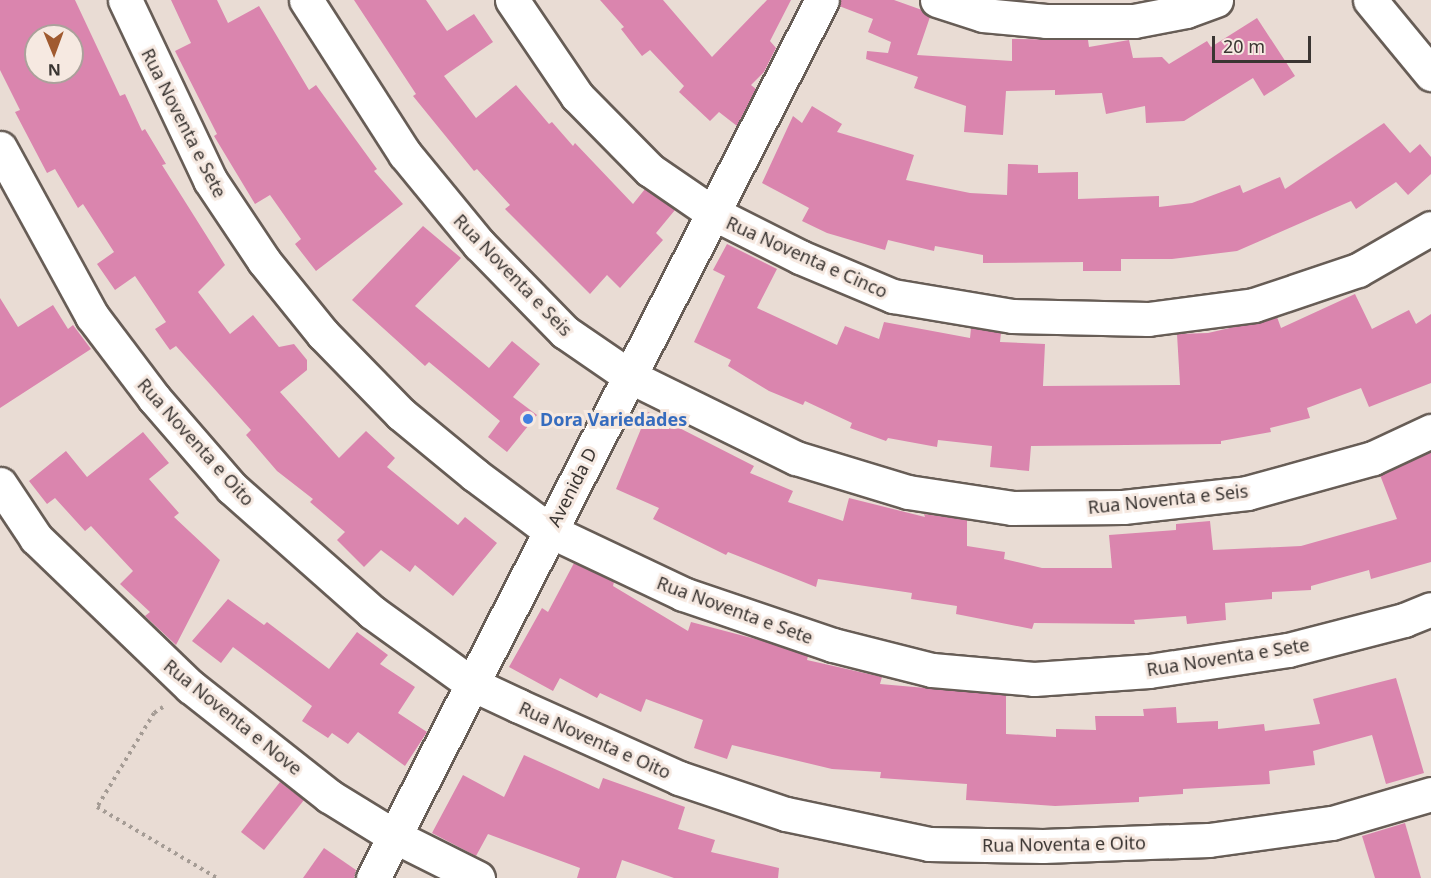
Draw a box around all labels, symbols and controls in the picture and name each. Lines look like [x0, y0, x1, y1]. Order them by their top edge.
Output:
north arrow [24, 24, 84, 84]
scale bar [1215, 24, 1314, 62]
text: 20 m [1223, 34, 1265, 58]
street label: Rua Noventa e Sete [137, 45, 231, 201]
text: N [48, 59, 61, 81]
street label: Rua Noventa e Seis [449, 210, 577, 340]
street label: Rua Noventa e Cinco [723, 212, 891, 302]
street label: Rua Noventa e Oito [133, 374, 259, 510]
place label: Dora Variedades [540, 408, 687, 430]
marker: Dora Variedades [521, 412, 535, 426]
street label: Avenida D [543, 444, 601, 530]
street label: Rua Noventa e Seis [1087, 480, 1249, 518]
street label: Rua Noventa e Sete [654, 572, 816, 648]
street label: Rua Noventa e Sete [1145, 633, 1311, 681]
street label: Rua Noventa e Nove [160, 655, 306, 779]
street label: Rua Noventa e Oito [516, 697, 674, 783]
street label: Rua Noventa e Oito [982, 832, 1146, 856]

